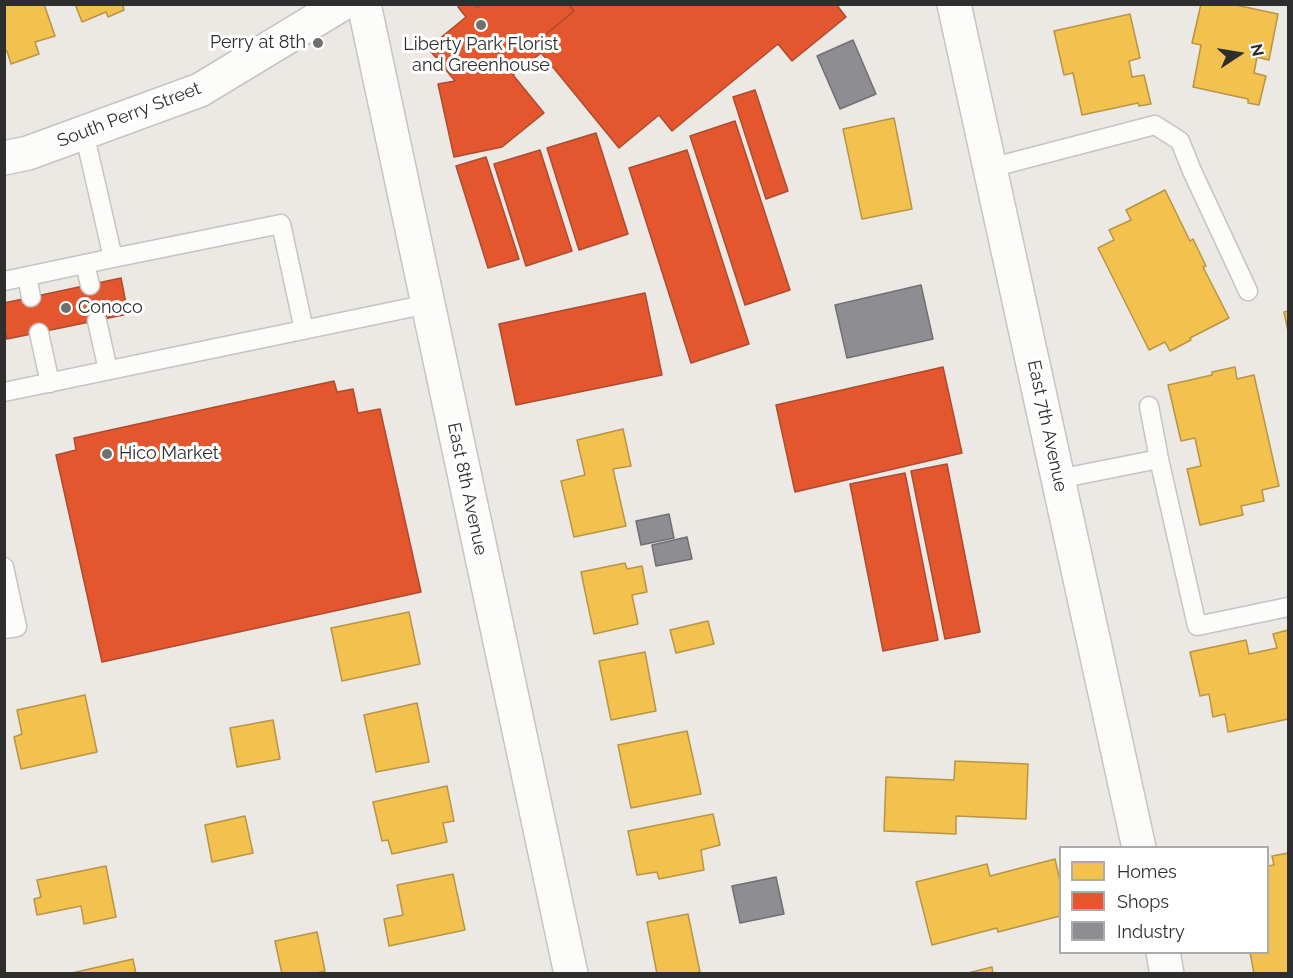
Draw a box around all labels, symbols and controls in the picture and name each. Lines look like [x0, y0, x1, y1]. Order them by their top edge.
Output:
marker: Liberty Park Florist and Greenhouse [474, 18, 488, 32]
north arrow [1209, 24, 1269, 84]
place label: Perry at 8th [210, 32, 306, 54]
place label: Liberty Park Florist and Greenhouse [403, 34, 559, 76]
marker: Perry at 8th [311, 36, 325, 50]
text: N [1247, 42, 1268, 58]
street label: South Perry Street [54, 78, 204, 152]
place label: Conoco [78, 297, 143, 319]
marker: Conoco [59, 301, 73, 315]
street label: East 7th Avenue [1023, 358, 1071, 494]
street label: East 8th Avenue [442, 421, 492, 557]
place label: Hico Market [119, 443, 219, 465]
marker: Hico Market [100, 447, 114, 461]
legend [1059, 846, 1269, 954]
text: Homes [1117, 861, 1177, 882]
text: Shops [1117, 891, 1169, 912]
text: Industry [1117, 921, 1185, 942]

